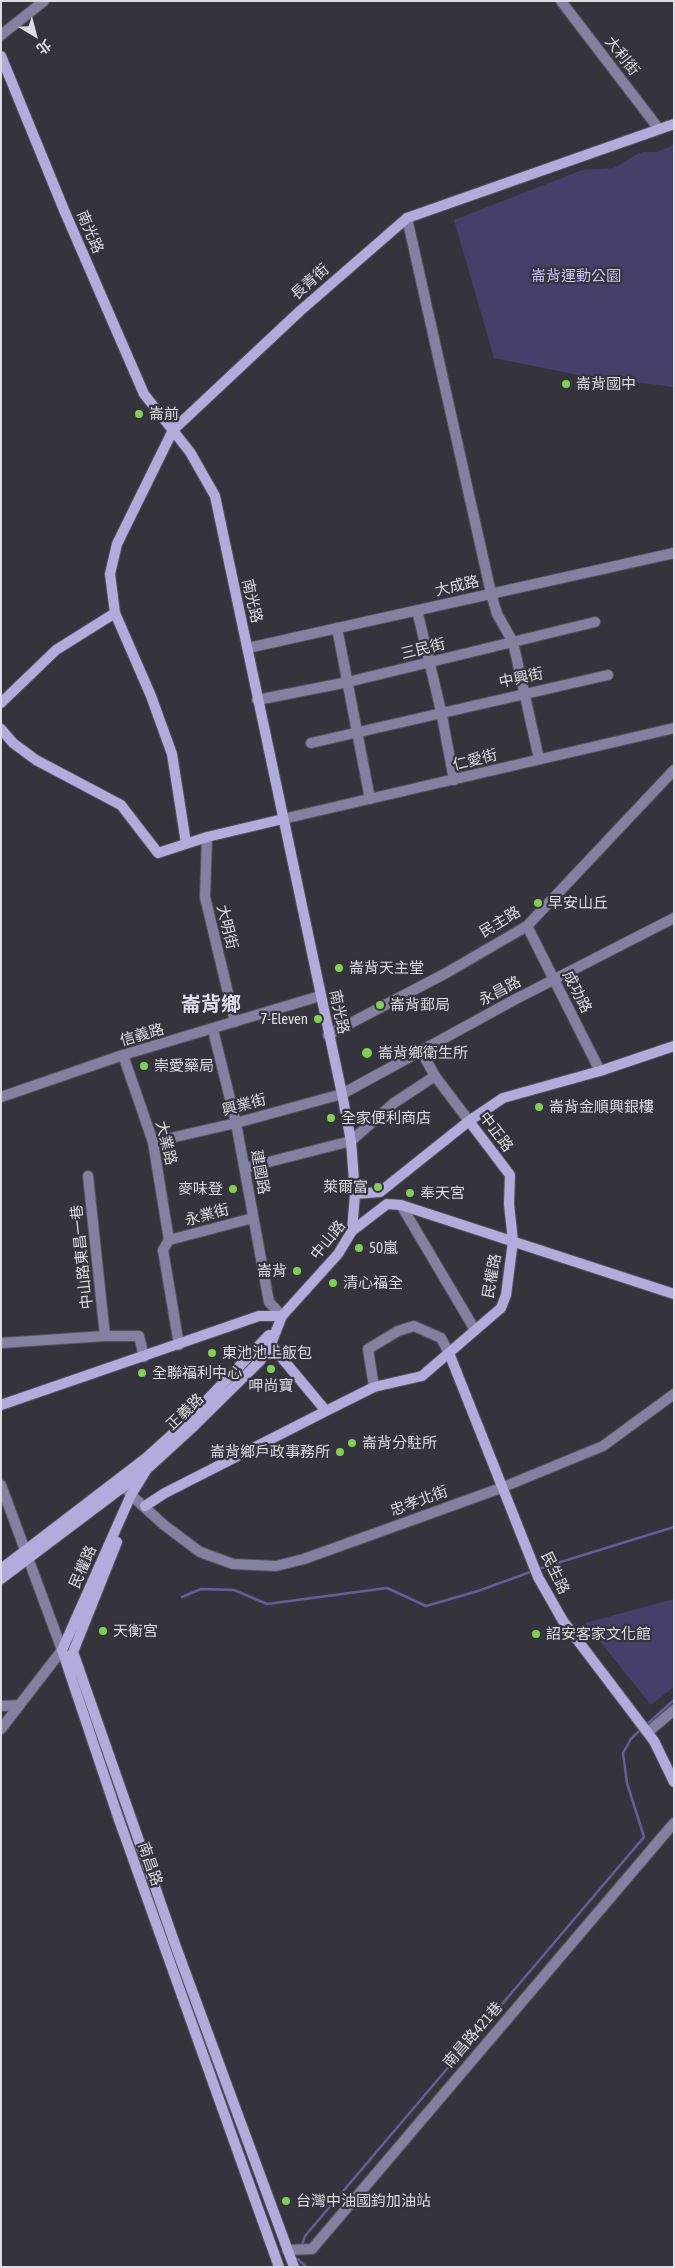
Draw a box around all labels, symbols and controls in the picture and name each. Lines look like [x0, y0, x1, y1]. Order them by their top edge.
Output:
north arrow [10, 10, 60, 60]
street label: 大利街 [601, 33, 643, 79]
text: 北 [34, 36, 54, 58]
street label: 南光路 [73, 208, 107, 256]
street label: 長青街 [287, 260, 333, 304]
park label: 崙背運動公園 [531, 267, 621, 285]
place label: 崙背國中 [576, 375, 636, 393]
marker: 崙背國中 [560, 378, 572, 390]
place label: 崙前 [149, 405, 179, 423]
marker: 崙前 [133, 408, 145, 420]
street label: 大成路 [433, 572, 481, 600]
street label: 南光路 [238, 577, 266, 625]
street label: 三民街 [399, 635, 447, 663]
street label: 中興街 [497, 665, 545, 691]
street label: 仁愛街 [451, 746, 499, 774]
place label: 早安山丘 [548, 894, 608, 912]
marker: 早安山丘 [532, 897, 544, 909]
street label: 大明街 [213, 903, 241, 951]
street label: 民主路 [476, 903, 524, 941]
place label: 崙背天主堂 [349, 959, 424, 977]
marker: 崙背天主堂 [333, 962, 345, 974]
street label: 成功路 [559, 968, 595, 1016]
street label: 永昌路 [476, 972, 524, 1010]
street label: 南光路 [326, 988, 352, 1036]
district label: 崙背鄉 [181, 993, 241, 1017]
place label: 崙背郵局 [390, 996, 450, 1014]
marker: 崙背郵局 [374, 999, 386, 1011]
place label: 7-Eleven [260, 1010, 308, 1028]
marker: 7-Eleven [312, 1013, 324, 1025]
street label: 信義路 [118, 1020, 166, 1050]
place label: 崙背鄉衛生所 [378, 1044, 468, 1062]
marker: 崙背鄉衛生所 [360, 1046, 374, 1060]
place label: 崇愛藥局 [154, 1057, 214, 1075]
marker: 崇愛藥局 [138, 1060, 150, 1072]
street label: 興業街 [220, 1090, 268, 1120]
place label: 崙背金順興銀樓 [549, 1098, 654, 1116]
marker: 崙背金順興銀樓 [533, 1101, 545, 1113]
place label: 全家便利商店 [341, 1109, 431, 1127]
street label: 中正路 [475, 1109, 517, 1155]
marker: 全家便利商店 [325, 1112, 337, 1124]
street label: 大業路 [152, 1119, 180, 1167]
street label: 建國路 [247, 1148, 273, 1196]
place label: 萊爾富 [323, 1178, 368, 1196]
place label: 麥味登 [178, 1180, 223, 1198]
marker: 萊爾富 [372, 1181, 384, 1193]
marker: 麥味登 [227, 1183, 239, 1195]
place label: 奉天宮 [420, 1184, 465, 1202]
marker: 奉天宮 [404, 1187, 416, 1199]
street label: 永業街 [183, 1200, 231, 1230]
street label: 中山路東昌一巷 [68, 1204, 96, 1310]
street label: 中山路 [307, 1217, 349, 1263]
place label: 50嵐 [369, 1239, 398, 1257]
marker: 50嵐 [353, 1242, 365, 1254]
street label: 民權路 [479, 1252, 505, 1300]
place label: 崙背 [257, 1262, 287, 1280]
marker: 崙背 [291, 1265, 303, 1277]
place label: 清心福全 [343, 1274, 403, 1292]
marker: 清心福全 [327, 1277, 339, 1289]
place label: 東池池上飯包 [222, 1344, 312, 1362]
marker: 東池池上飯包 [206, 1347, 218, 1359]
marker: 呷尚寶 [265, 1363, 277, 1375]
place label: 全聯福利中心 [152, 1364, 242, 1382]
marker: 全聯福利中心 [136, 1367, 148, 1379]
place label: 呷尚寶 [249, 1377, 293, 1395]
street label: 正義路 [163, 1390, 207, 1434]
place label: 崙背分駐所 [362, 1434, 437, 1452]
marker: 崙背分駐所 [346, 1437, 358, 1449]
place label: 崙背鄉戶政事務所 [210, 1443, 330, 1461]
marker: 崙背鄉戶政事務所 [334, 1446, 346, 1458]
street label: 忠孝北街 [388, 1482, 450, 1520]
street label: 民權路 [66, 1543, 100, 1591]
street label: 民生路 [537, 1549, 573, 1597]
place label: 天衡宮 [113, 1622, 158, 1640]
marker: 天衡宮 [97, 1625, 109, 1637]
place label: 詔安客家文化館 [546, 1625, 651, 1643]
marker: 詔安客家文化館 [530, 1628, 542, 1640]
street label: 南昌路 [134, 1840, 166, 1888]
street label: 南昌路421巷 [440, 1998, 506, 2072]
place label: 台灣中油國鈞加油站 [296, 2192, 431, 2210]
marker: 台灣中油國鈞加油站 [280, 2195, 292, 2207]

